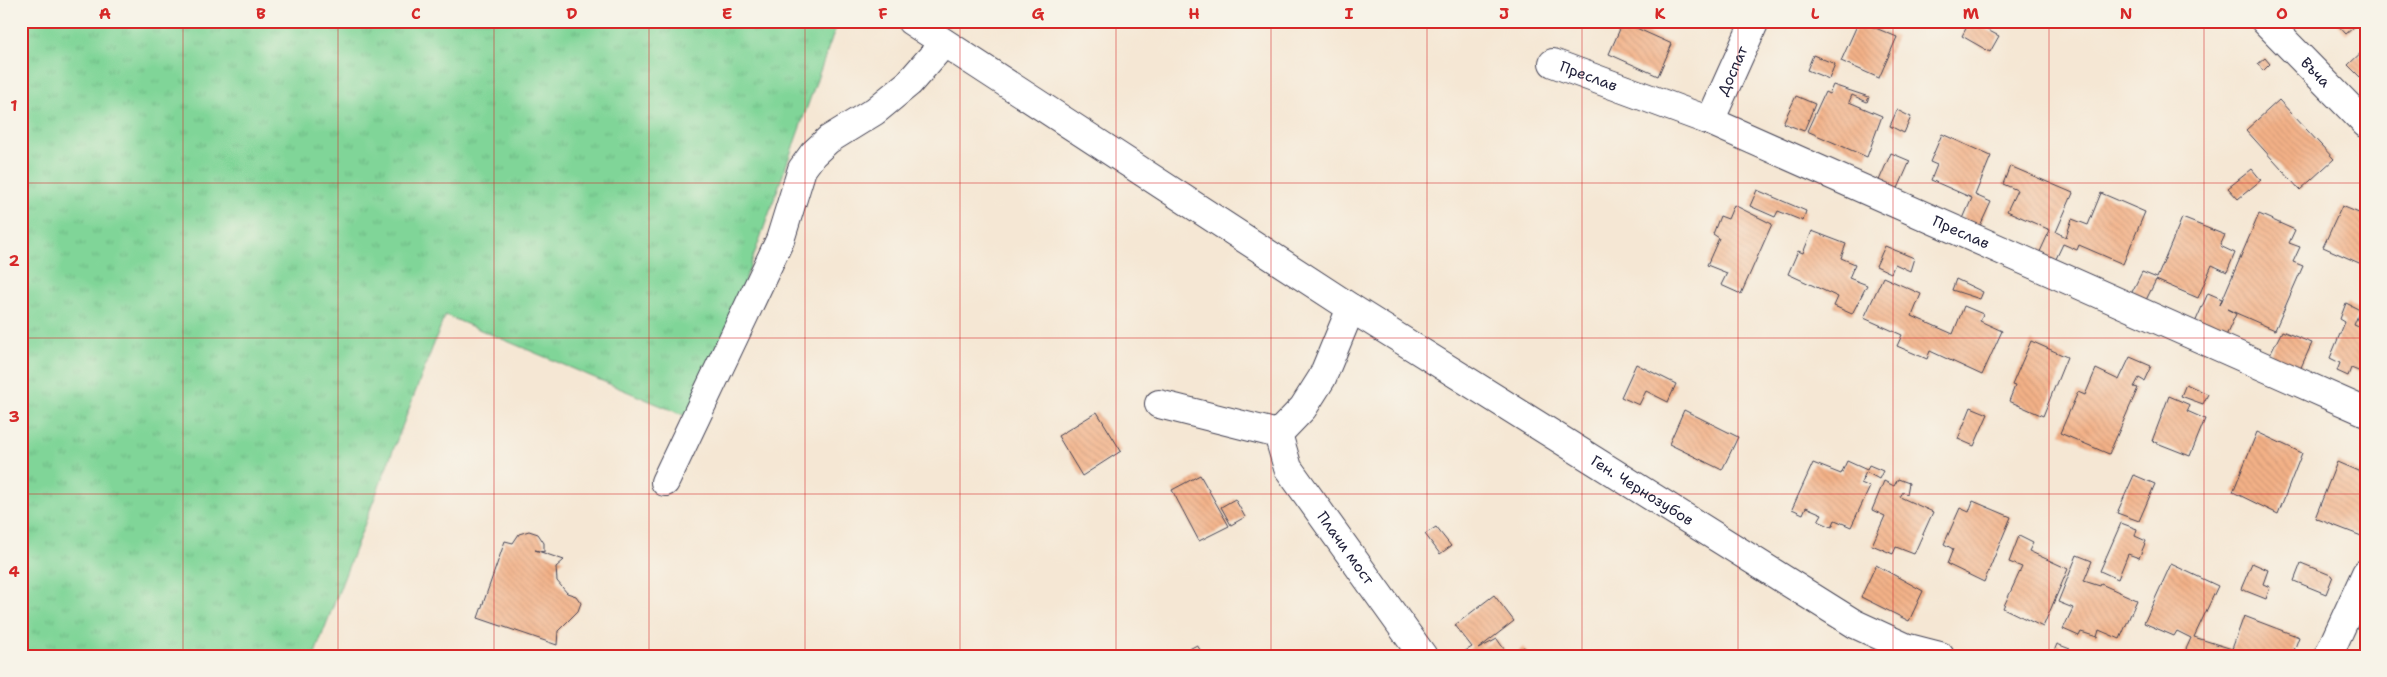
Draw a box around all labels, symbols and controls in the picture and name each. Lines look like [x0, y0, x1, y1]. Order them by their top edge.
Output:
text: A [99, 3, 111, 24]
text: B [256, 3, 266, 24]
text: C [411, 3, 421, 24]
text: D [566, 3, 578, 24]
text: E [722, 3, 732, 24]
text: F [878, 3, 888, 24]
text: G [1032, 3, 1045, 24]
text: H [1188, 3, 1200, 24]
text: I [1345, 3, 1354, 24]
text: J [1499, 3, 1509, 24]
text: K [1655, 3, 1666, 24]
text: L [1811, 3, 1820, 24]
text: M [1963, 3, 1980, 24]
text: N [2120, 3, 2132, 24]
text: O [2276, 3, 2288, 24]
street label: Доспат [1713, 43, 1753, 99]
street label: Въча [2296, 53, 2335, 92]
street label: Преслав [1557, 56, 1620, 96]
text: 1 [10, 95, 18, 116]
street label: Преслав [1930, 211, 1993, 254]
text: 2 [8, 250, 20, 271]
text: 3 [8, 406, 20, 427]
street label: Ген. Чернозубов [1587, 451, 1697, 530]
street label: Плачи мост [1312, 507, 1379, 589]
text: 4 [8, 561, 20, 582]

